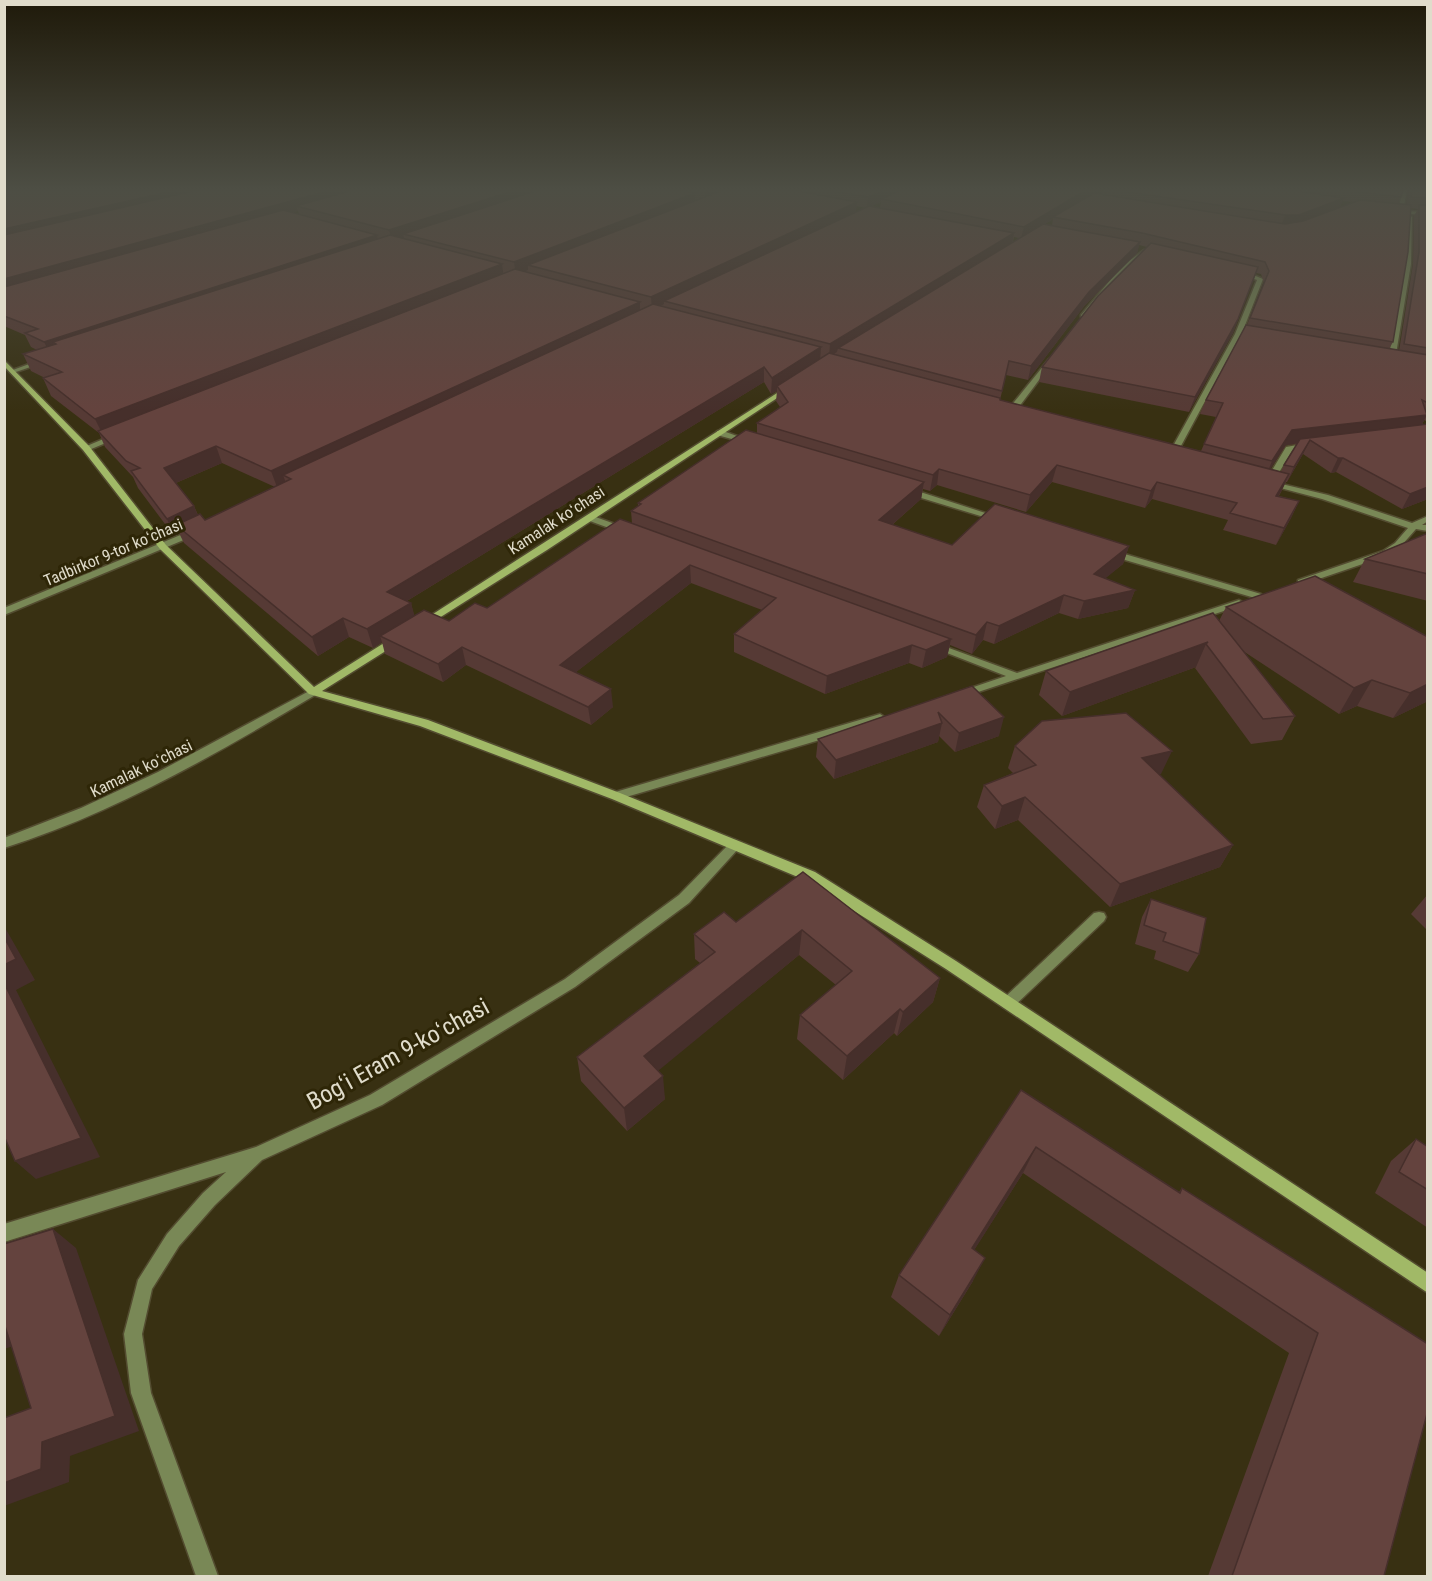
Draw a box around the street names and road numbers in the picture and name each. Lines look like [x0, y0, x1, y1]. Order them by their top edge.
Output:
street label: Kamalak koʻchasi [505, 482, 608, 559]
street label: Tadbirkor 9-tor koʻchasi [41, 515, 185, 590]
street label: Kamalak koʻchasi [87, 736, 195, 801]
street label: Bogʻi Eram 9-koʻchasi [302, 992, 494, 1116]

